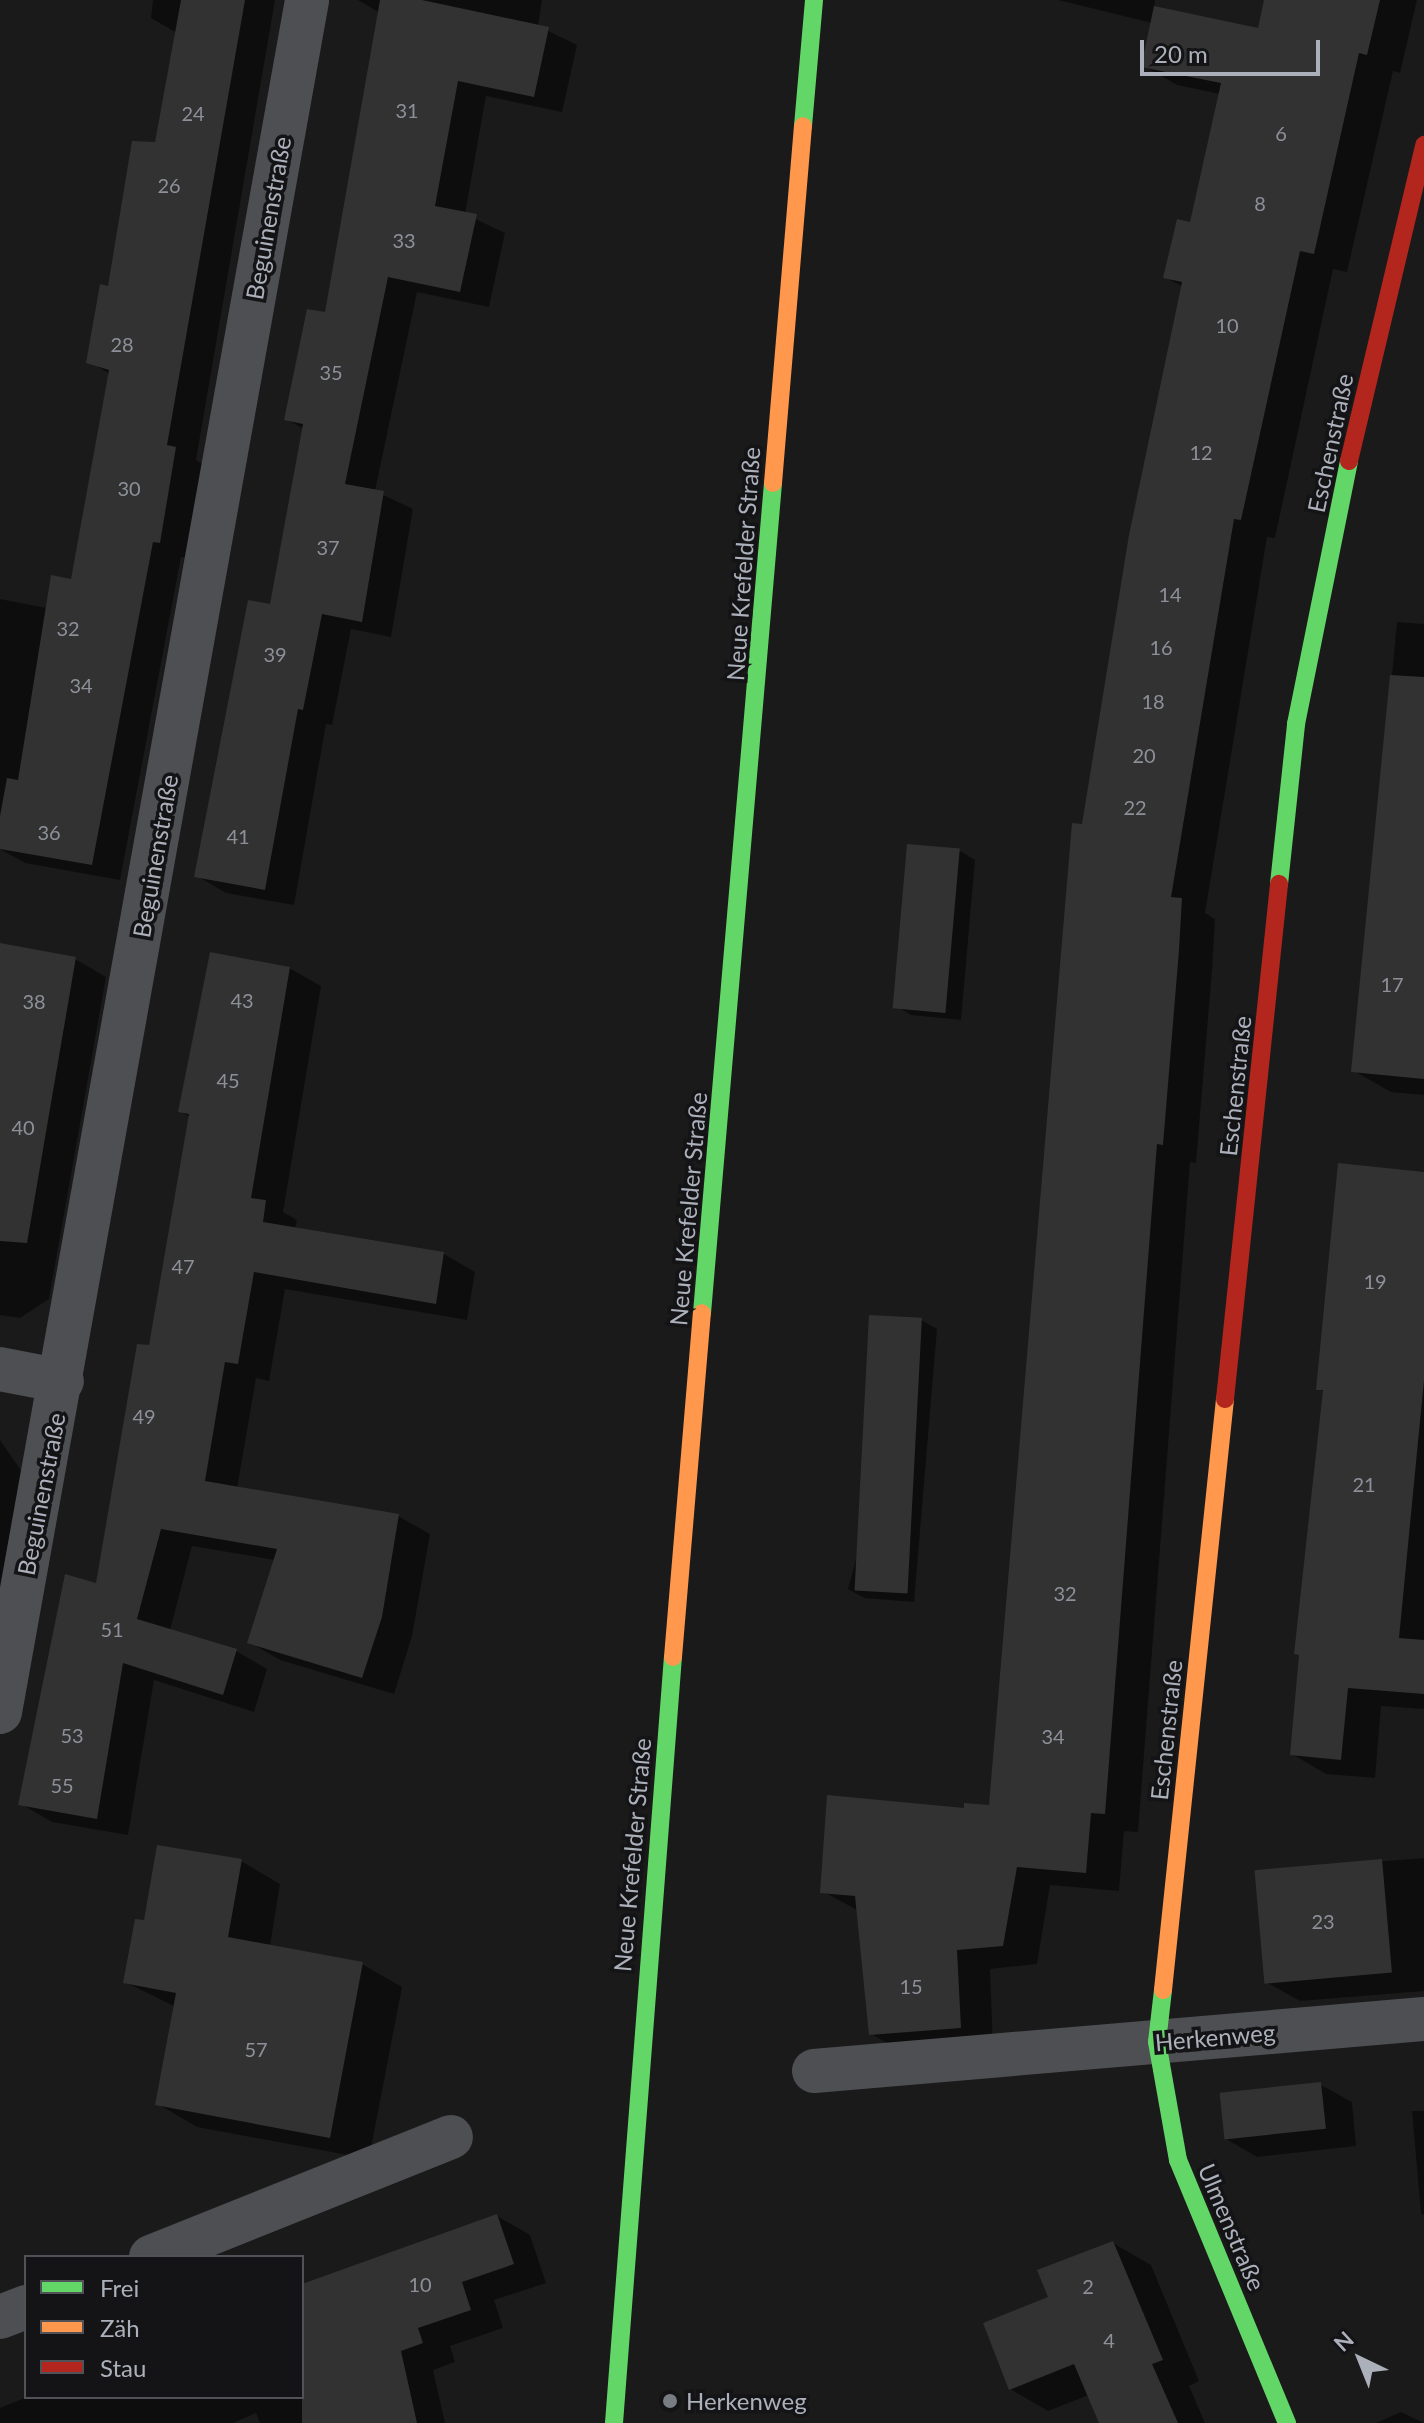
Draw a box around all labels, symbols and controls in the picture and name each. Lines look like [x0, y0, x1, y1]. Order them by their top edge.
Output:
scale bar [1144, 24, 1324, 74]
text: 20 m [1154, 39, 1208, 68]
house number: 31 [395, 98, 419, 122]
house number: 24 [181, 101, 205, 125]
house number: 6 [1275, 121, 1287, 145]
street label: Beguinenstraße [239, 134, 297, 302]
house number: 26 [157, 173, 181, 197]
house number: 8 [1254, 191, 1266, 215]
house number: 33 [392, 228, 416, 252]
house number: 10 [1215, 313, 1239, 337]
house number: 28 [110, 332, 134, 356]
house number: 35 [319, 360, 343, 384]
street label: Eschenstraße [1301, 371, 1359, 515]
house number: 12 [1189, 440, 1213, 464]
street label: Neue Krefelder Straße [720, 446, 766, 682]
house number: 30 [117, 476, 141, 500]
house number: 37 [316, 535, 340, 559]
house number: 14 [1158, 582, 1182, 606]
house number: 32 [56, 616, 80, 640]
house number: 16 [1149, 635, 1173, 659]
house number: 39 [263, 642, 287, 666]
house number: 34 [69, 673, 93, 697]
house number: 18 [1141, 689, 1165, 713]
house number: 20 [1132, 743, 1156, 767]
street label: Beguinenstraße [126, 772, 184, 940]
house number: 22 [1123, 795, 1147, 819]
house number: 36 [37, 820, 61, 844]
house number: 41 [226, 824, 250, 848]
house number: 17 [1380, 972, 1404, 996]
house number: 43 [230, 988, 254, 1012]
house number: 38 [22, 989, 46, 1013]
street label: Eschenstraße [1213, 1014, 1257, 1158]
house number: 45 [216, 1068, 240, 1092]
street label: Neue Krefelder Straße [663, 1091, 713, 1327]
house number: 40 [11, 1115, 35, 1139]
house number: 47 [171, 1254, 195, 1278]
house number: 19 [1363, 1269, 1387, 1293]
house number: 49 [132, 1404, 156, 1428]
street label: Beguinenstraße [11, 1410, 71, 1578]
house number: 21 [1352, 1472, 1376, 1496]
house number: 32 [1053, 1581, 1077, 1605]
house number: 51 [100, 1617, 124, 1641]
street label: Eschenstraße [1144, 1658, 1188, 1802]
house number: 53 [60, 1723, 84, 1747]
house number: 34 [1041, 1724, 1065, 1748]
street label: Neue Krefelder Straße [607, 1737, 657, 1973]
house number: 55 [50, 1773, 74, 1797]
house number: 23 [1311, 1909, 1335, 1933]
house number: 15 [899, 1974, 923, 1998]
street label: Herkenweg [1154, 2017, 1276, 2057]
house number: 57 [244, 2037, 268, 2061]
street label: Ulmenstraße [1192, 2159, 1272, 2295]
legend [24, 2255, 304, 2399]
house number: 10 [408, 2272, 432, 2296]
text: Frei [100, 2273, 139, 2302]
house number: 2 [1082, 2274, 1094, 2298]
text: Zäh [100, 2313, 140, 2342]
north arrow [1320, 2319, 1400, 2399]
text: N [1328, 2325, 1359, 2357]
house number: 4 [1103, 2328, 1115, 2352]
text: Stau [100, 2353, 146, 2382]
place label: Herkenweg [686, 2387, 807, 2415]
marker: Herkenweg [661, 2392, 679, 2410]

